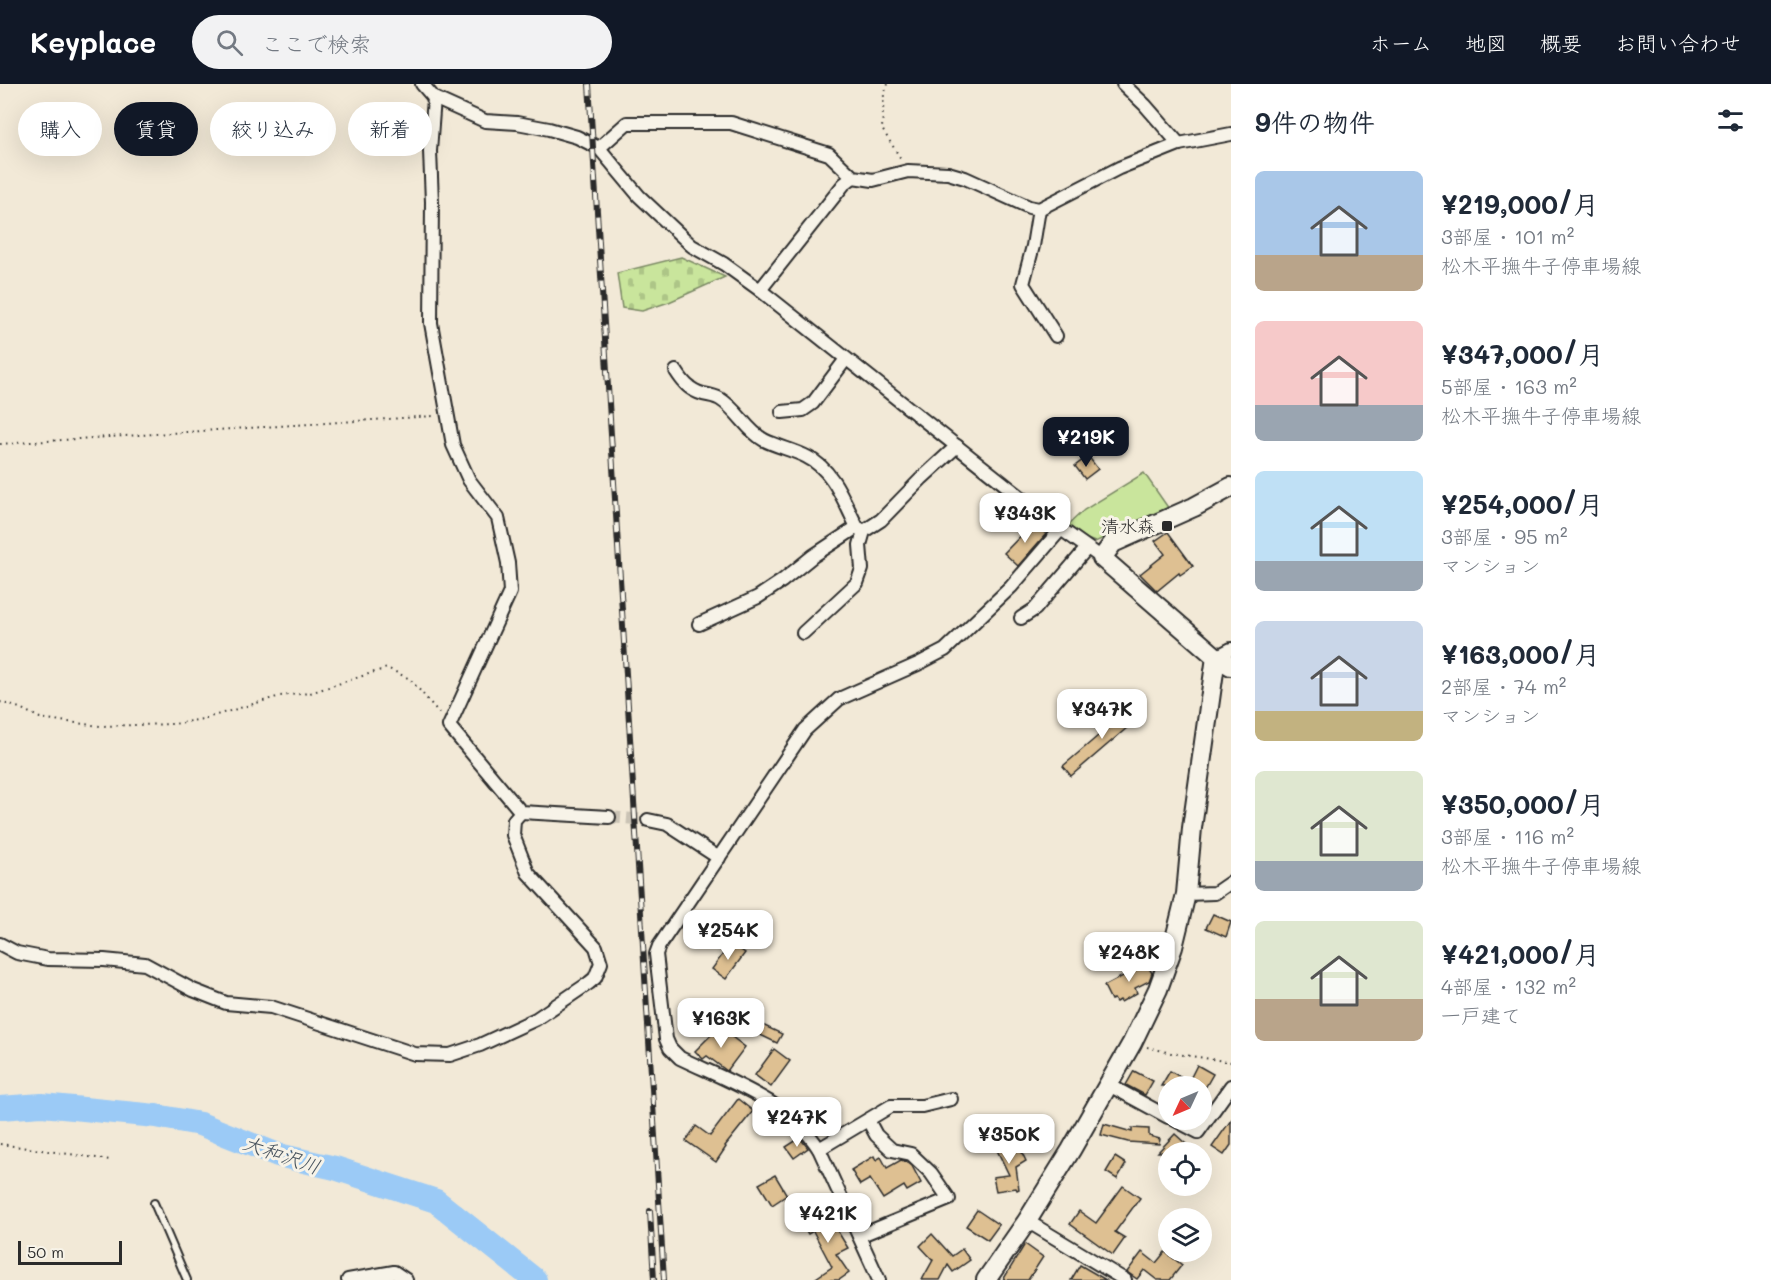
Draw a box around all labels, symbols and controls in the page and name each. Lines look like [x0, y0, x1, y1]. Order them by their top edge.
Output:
search box [192, 15, 612, 69]
text: Keyplace [30, 24, 156, 60]
icon: search [213, 26, 246, 59]
text: ここで検索 [261, 29, 371, 58]
text: ホーム [1370, 29, 1432, 56]
text: 地図 [1465, 29, 1507, 56]
text: 概要 [1540, 29, 1582, 56]
text: お問い合わせ [1615, 29, 1741, 56]
chip: 購入 [18, 102, 102, 156]
chip: 賃貸 [114, 102, 198, 156]
chip: 絞り込み [210, 102, 336, 156]
chip: 新着 [348, 102, 432, 156]
icon: filters [1714, 104, 1747, 137]
text: 9件の物件 [1255, 105, 1375, 139]
text: ¥219,000/月 [1441, 187, 1599, 221]
icon: home [1303, 195, 1375, 267]
text: 3部屋 · 101 m² [1441, 223, 1574, 249]
text: 松木平撫牛子停車場線 [1441, 252, 1641, 278]
text: ¥347,000/月 [1441, 337, 1604, 371]
icon: home [1303, 345, 1375, 417]
text: 5部屋 · 163 m² [1441, 373, 1577, 399]
text: 松木平撫牛子停車場線 [1441, 402, 1641, 428]
pin: ¥219K [1044, 417, 1128, 468]
text: ¥219K [1057, 423, 1115, 449]
text: ¥254,000/月 [1441, 487, 1604, 521]
pin: ¥343K [983, 493, 1067, 544]
icon: home [1303, 495, 1375, 567]
text: ¥343K [994, 499, 1056, 525]
place label: 清水森 [1101, 514, 1155, 538]
marker: 清水森 [1160, 519, 1174, 533]
text: 3部屋 · 95 m² [1441, 523, 1568, 549]
text: マンション [1441, 552, 1540, 578]
text: ¥163,000/月 [1441, 637, 1600, 671]
icon: home [1303, 645, 1375, 717]
text: 2部屋 · 74 m² [1441, 673, 1566, 699]
pin: ¥347K [1060, 689, 1144, 740]
text: ¥347K [1071, 695, 1133, 721]
text: マンション [1441, 702, 1540, 728]
text: ¥350,000/月 [1441, 787, 1605, 821]
icon: home [1303, 795, 1375, 867]
text: 3部屋 · 116 m² [1441, 823, 1574, 849]
text: 松木平撫牛子停車場線 [1441, 852, 1641, 878]
pin: ¥254K [686, 910, 770, 961]
text: ¥254K [697, 916, 759, 942]
pin: ¥248K [1087, 932, 1171, 983]
text: ¥421,000/月 [1441, 937, 1600, 971]
text: ¥248K [1098, 938, 1160, 964]
icon: home [1303, 945, 1375, 1017]
text: 4部屋 · 132 m² [1441, 973, 1576, 999]
pin: ¥163K [679, 998, 763, 1049]
text: 一戸建て [1441, 1002, 1521, 1028]
text: ¥163K [691, 1004, 751, 1030]
north arrow [1158, 1076, 1212, 1130]
map controls [1158, 1076, 1212, 1262]
pin: ¥247K [755, 1097, 839, 1148]
text: ¥247K [766, 1103, 828, 1129]
pin: ¥350K [967, 1114, 1051, 1165]
text: ¥350K [978, 1120, 1040, 1146]
water label: 大和沢川 [240, 1129, 324, 1179]
button: locate [1158, 1142, 1212, 1196]
pin: ¥421K [786, 1193, 870, 1244]
text: ¥421K [799, 1199, 857, 1225]
button: layers [1158, 1208, 1212, 1262]
scale bar [18, 1238, 122, 1266]
text: 50 m [27, 1241, 64, 1262]

